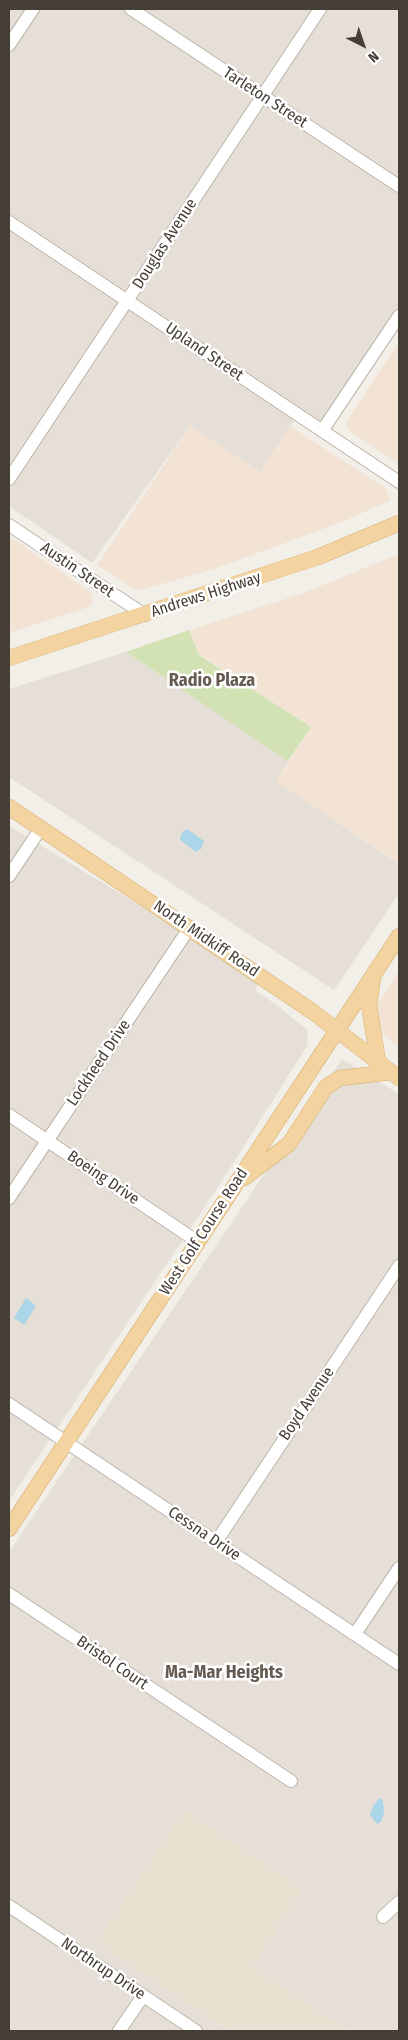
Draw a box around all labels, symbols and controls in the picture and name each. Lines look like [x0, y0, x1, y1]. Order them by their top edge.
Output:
north arrow [338, 20, 388, 70]
text: N [364, 48, 382, 66]
street label: Tarleton Street [219, 64, 311, 132]
street label: Douglas Avenue [129, 195, 201, 293]
street label: Upland Street [161, 319, 247, 385]
street label: Austin Street [37, 538, 117, 602]
street label: Andrews Highway [149, 568, 263, 622]
district label: Radio Plaza [169, 670, 255, 692]
street label: North Midkiff Road [150, 897, 262, 981]
street label: Lockheed Drive [63, 1016, 135, 1110]
street label: Boeing Drive [63, 1147, 143, 1209]
street label: West Golf Course Road [156, 1165, 252, 1299]
street label: Boyd Avenue [275, 1364, 339, 1444]
street label: Cessna Drive [164, 1503, 244, 1565]
street label: Bristol Court [73, 1632, 151, 1694]
district label: Ma-Mar Heights [165, 1662, 283, 1684]
street label: Northrup Drive [57, 1934, 149, 2004]

